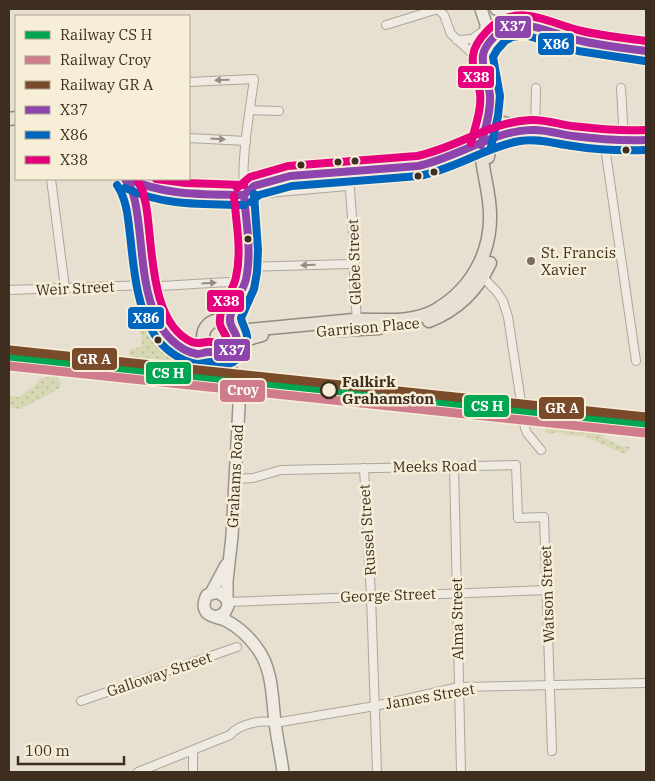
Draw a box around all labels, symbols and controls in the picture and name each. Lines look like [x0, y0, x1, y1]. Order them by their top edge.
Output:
legend [15, 15, 190, 180]
line badge: X37 [494, 15, 532, 39]
text: X37 [500, 17, 526, 35]
text: Railway CS H [60, 25, 152, 44]
line badge: X86 [537, 32, 575, 56]
text: X86 [543, 35, 569, 53]
text: Railway Croy [60, 50, 151, 69]
line badge: X38 [457, 65, 495, 89]
text: X38 [463, 68, 489, 86]
text: Railway GR A [60, 75, 154, 94]
one-way arrow [213, 77, 229, 85]
text: X37 [60, 100, 88, 119]
text: X86 [60, 125, 88, 144]
one-way arrow [210, 136, 226, 144]
unlabelled marker [621, 145, 631, 155]
text: X38 [60, 150, 88, 169]
unlabelled marker [350, 156, 360, 166]
unlabelled marker [333, 157, 343, 167]
unlabelled marker [296, 160, 306, 170]
unlabelled marker [429, 167, 439, 177]
unlabelled marker [413, 171, 423, 181]
street label: Glebe Street [343, 219, 365, 305]
unlabelled marker [243, 234, 253, 244]
place label: St. Francis Xavier [541, 243, 616, 279]
marker: St. Francis Xavier [525, 255, 537, 267]
one-way arrow [300, 261, 316, 269]
street label: Weir Street [35, 276, 115, 300]
one-way arrow [201, 279, 217, 287]
line badge: X38 [206, 289, 245, 313]
text: X38 [213, 292, 239, 310]
line badge: X86 [127, 306, 165, 330]
text: X86 [133, 309, 159, 327]
street label: Garrison Place [316, 313, 420, 341]
unlabelled marker [153, 335, 163, 345]
line badge: X37 [213, 338, 251, 362]
text: X37 [219, 341, 245, 359]
line badge: GR A [71, 347, 118, 371]
text: GR A [77, 350, 111, 368]
line badge: CS H [145, 361, 192, 385]
text: CS H [152, 364, 184, 382]
place label: Falkirk Grahamston [342, 372, 434, 408]
line badge: Croy [219, 379, 266, 403]
text: Croy [227, 381, 259, 399]
marker: Falkirk Grahamston [320, 381, 338, 399]
line badge: CS H [463, 394, 510, 418]
line badge: GR A [538, 396, 585, 420]
text: CS H [471, 397, 503, 415]
text: GR A [545, 399, 579, 417]
street label: Grahams Road [223, 424, 247, 528]
street label: Meeks Road [393, 456, 477, 476]
street label: Russel Street [354, 483, 380, 577]
street label: Watson Street [536, 545, 558, 643]
street label: Alma Street [447, 577, 467, 661]
street label: George Street [340, 584, 436, 606]
street label: Galloway Street [104, 647, 214, 701]
street label: James Street [384, 679, 476, 713]
scale bar [18, 734, 124, 766]
text: 100 m [25, 741, 70, 760]

